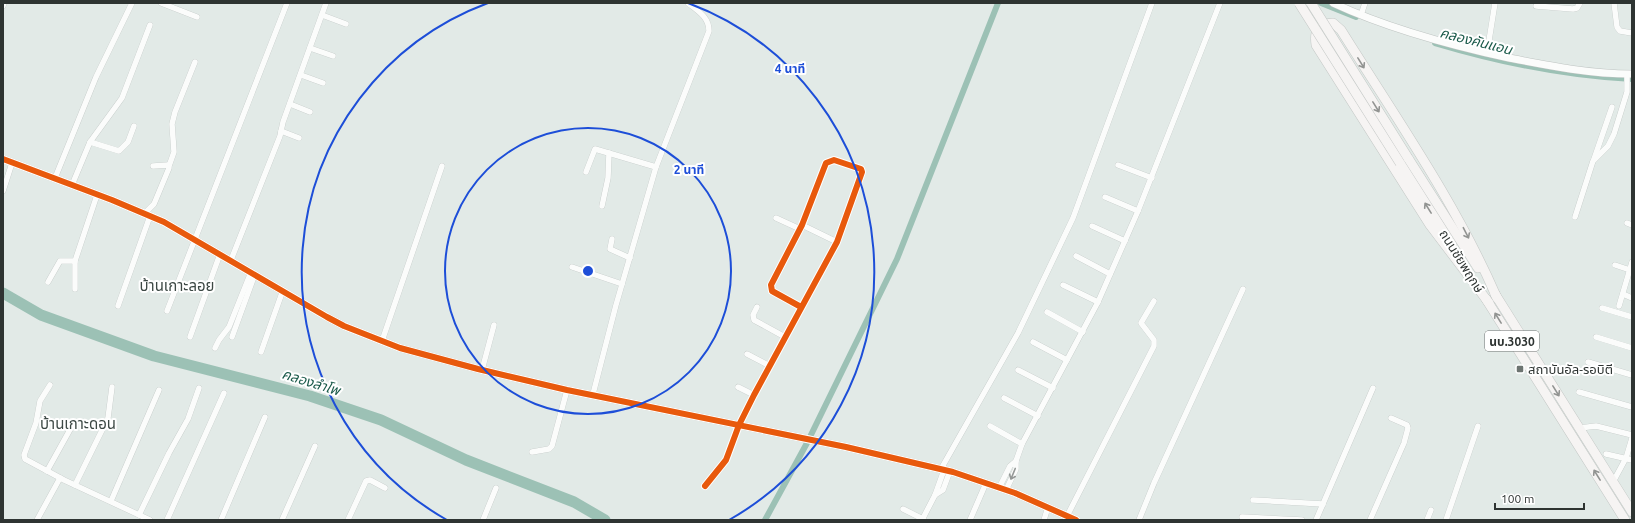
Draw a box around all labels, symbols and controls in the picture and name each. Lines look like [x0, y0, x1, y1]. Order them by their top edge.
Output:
water label: คลองคันแอน [1438, 24, 1515, 58]
one-way arrow [1358, 57, 1366, 69]
text: 4 นาที [775, 62, 805, 75]
one-way arrow [1372, 101, 1380, 112]
text: 2 นาที [674, 163, 704, 176]
one-way arrow [1424, 203, 1432, 214]
street label: ถนนชัยพฤกษ์ [1436, 227, 1487, 296]
one-way arrow [1463, 227, 1470, 239]
centre of rings [581, 264, 595, 278]
district label: บ้านเกาะลอย [139, 277, 215, 294]
one-way arrow [1493, 312, 1501, 324]
road number: นบ.3030 [1485, 331, 1539, 351]
place label: สถาบันอัล-รอบิตี [1528, 362, 1613, 376]
marker: สถาบันอัล-รอบิตี [1515, 364, 1525, 374]
water label: คลองลำโพ [280, 366, 344, 399]
one-way arrow [1552, 386, 1561, 397]
district label: บ้านเกาะดอน [40, 415, 116, 432]
one-way arrow [1009, 468, 1016, 480]
one-way arrow [1592, 469, 1600, 481]
scale bar [1495, 485, 1584, 511]
text: 100 m [1501, 492, 1534, 505]

